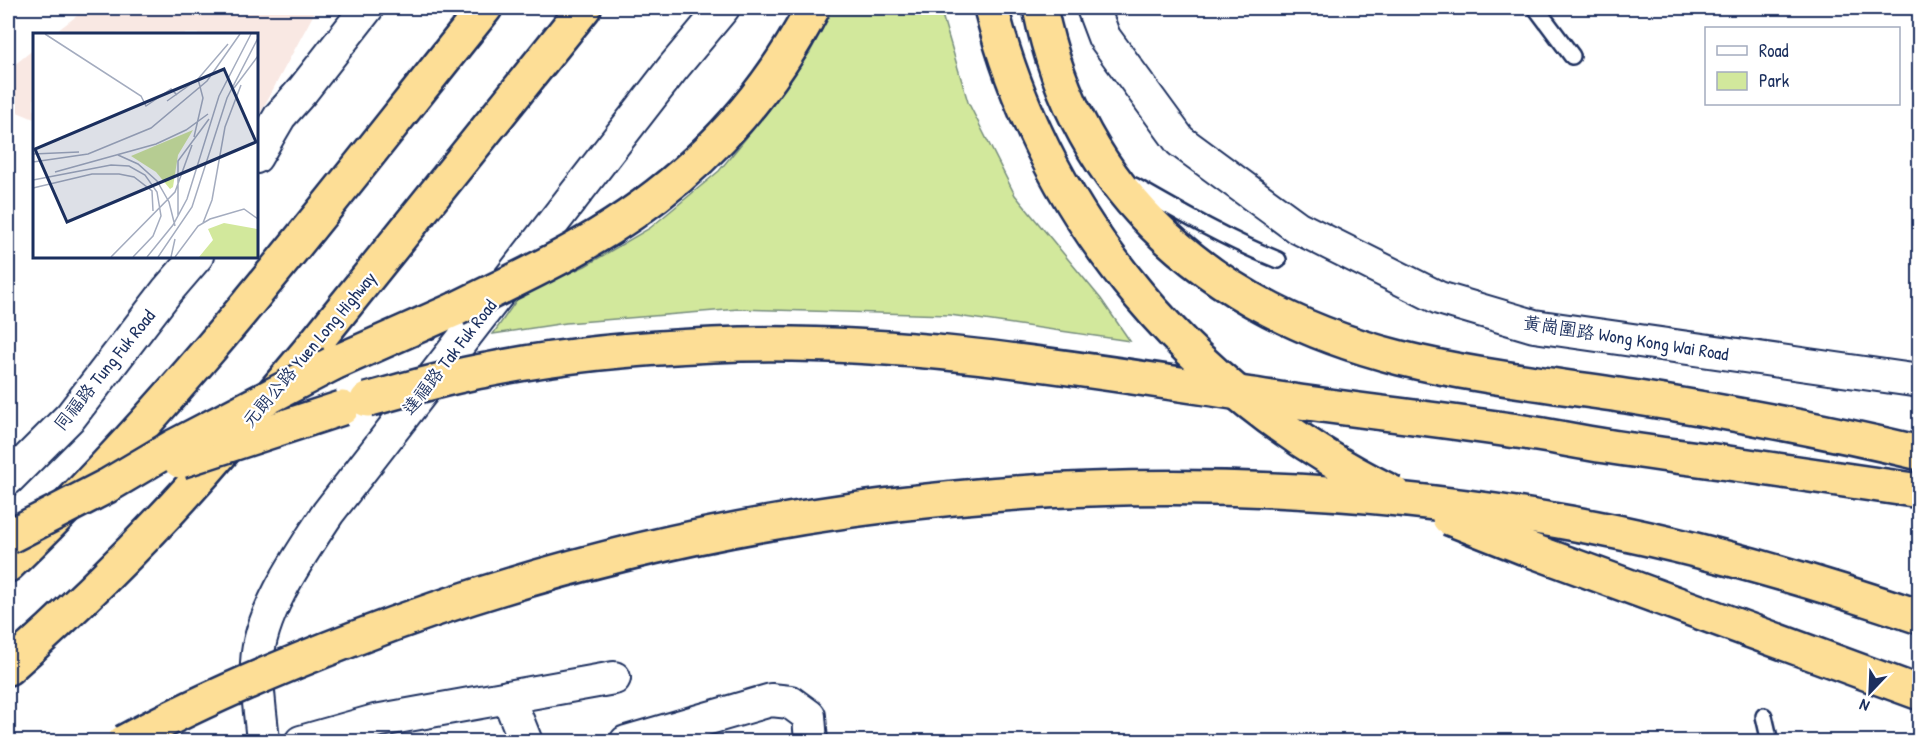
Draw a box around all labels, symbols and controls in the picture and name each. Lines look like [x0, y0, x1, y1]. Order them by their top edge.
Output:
legend [1705, 27, 1900, 105]
inset map [33, 33, 258, 258]
text: Road [1759, 38, 1789, 63]
text: Park [1759, 68, 1790, 93]
street label: 元朗公路 Yuen Long Highway [236, 266, 382, 432]
street label: 達福路 Tak Fuk Road [396, 294, 502, 420]
street label: 同福路 Tung Fuk Road [47, 304, 161, 436]
street label: 黃崗圍路 Wong Kong Wai Road [1522, 309, 1730, 367]
north arrow [1840, 662, 1900, 722]
text: N [1855, 694, 1872, 718]

